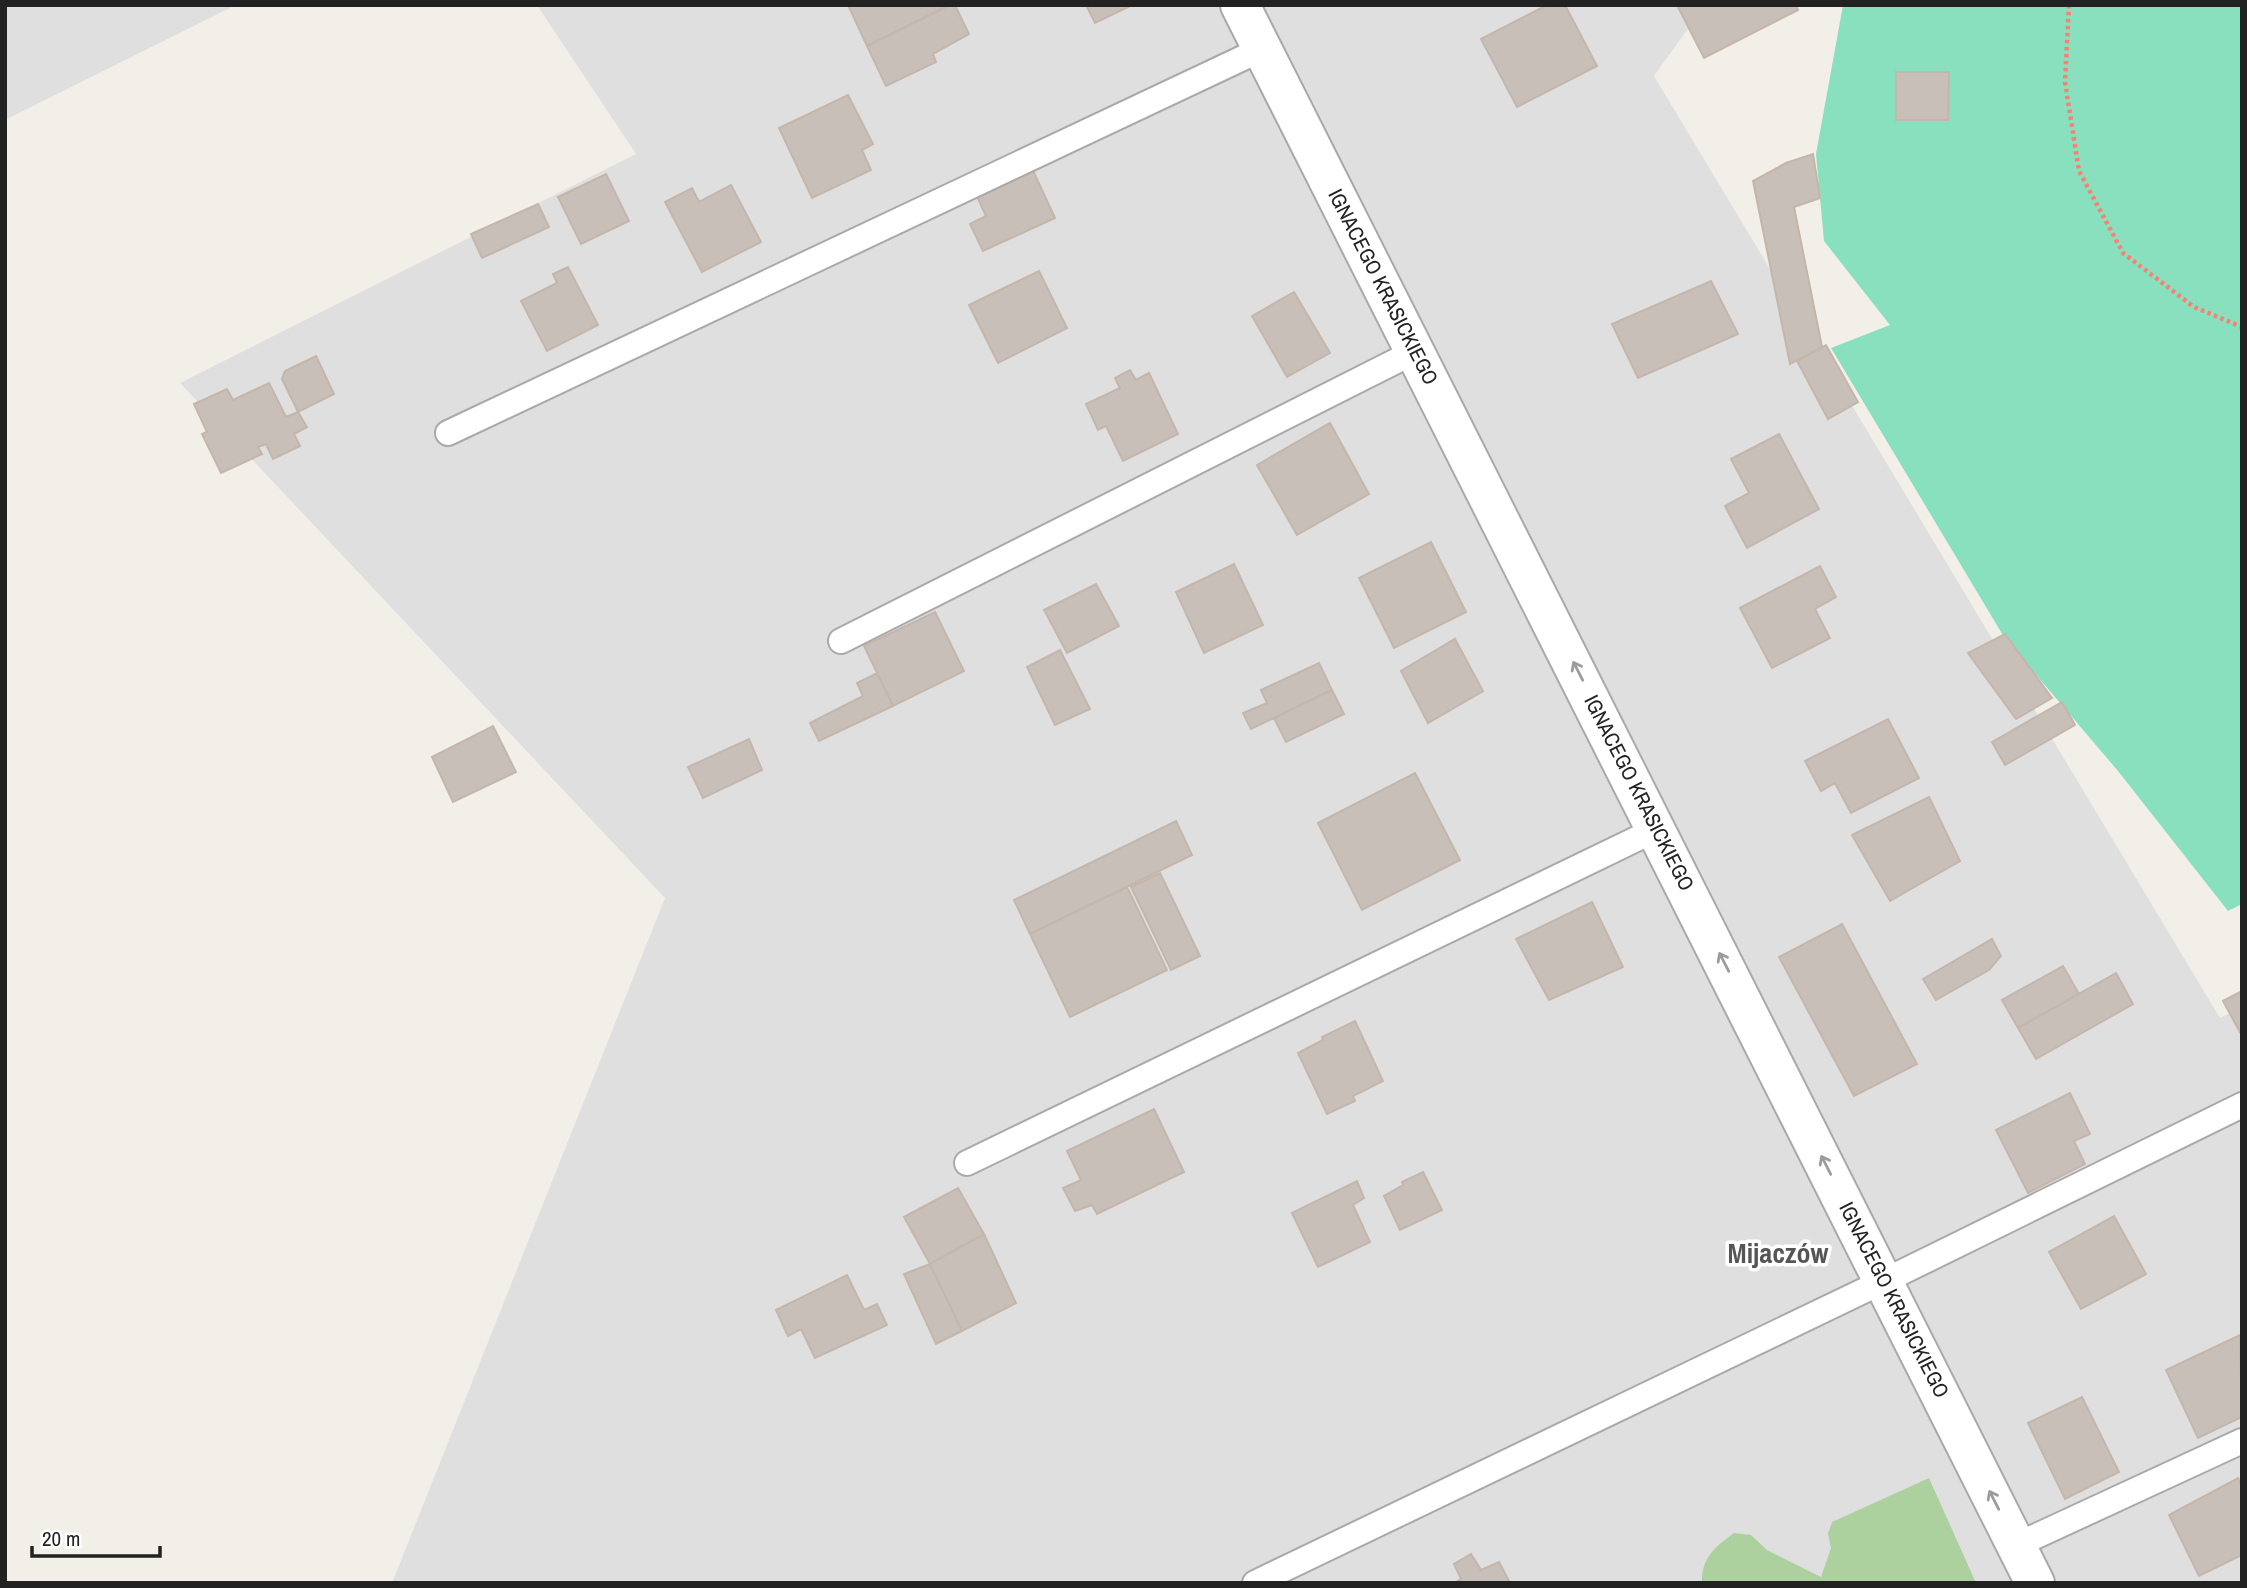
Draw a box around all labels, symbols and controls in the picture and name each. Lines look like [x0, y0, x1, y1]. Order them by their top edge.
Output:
street label: IGNACEGO KRASICKIEGO [1321, 184, 1445, 390]
one-way arrow [1570, 661, 1584, 682]
street label: IGNACEGO KRASICKIEGO [1577, 690, 1701, 896]
one-way arrow [1716, 952, 1730, 973]
one-way arrow [1818, 1155, 1832, 1176]
street label: IGNACEGO KRASICKIEGO [1832, 1197, 1956, 1403]
district label: Mijaczów [1728, 1234, 1829, 1272]
one-way arrow [1986, 1490, 2000, 1511]
scale bar [32, 1514, 159, 1558]
text: 20 m [42, 1524, 80, 1553]

